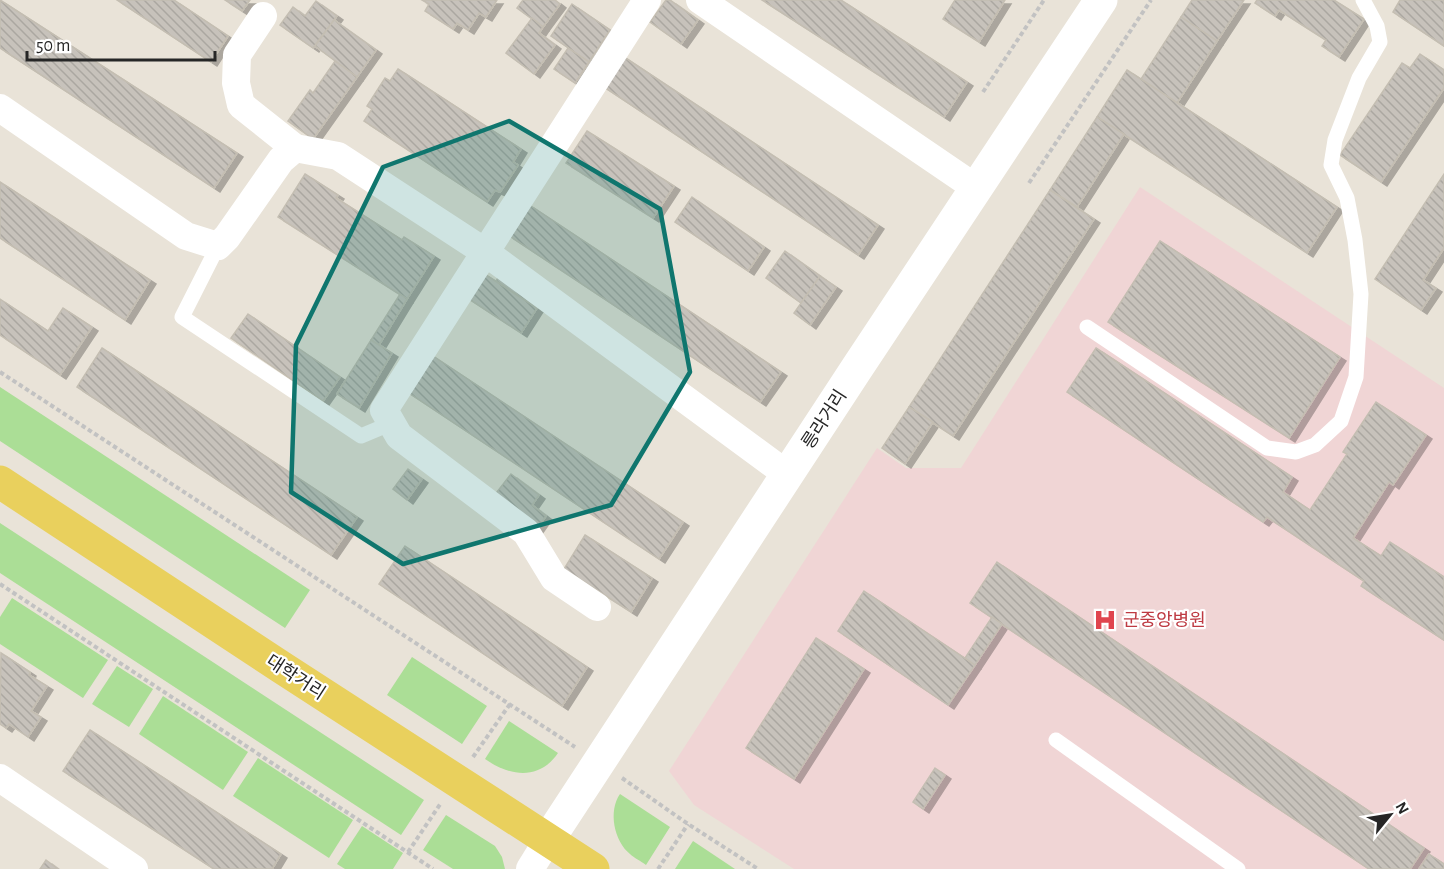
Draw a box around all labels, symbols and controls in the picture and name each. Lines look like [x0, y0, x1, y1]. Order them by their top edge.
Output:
scale bar [27, 24, 214, 62]
text: 50 m [36, 37, 70, 55]
street label: 릉라거리 [798, 386, 850, 452]
hospital icon: 군중앙병원 [1092, 607, 1118, 633]
place label: 군중앙병원 [1123, 610, 1206, 630]
street label: 대학거리 [263, 651, 329, 703]
north arrow [1360, 785, 1420, 845]
text: N [1392, 799, 1412, 817]

